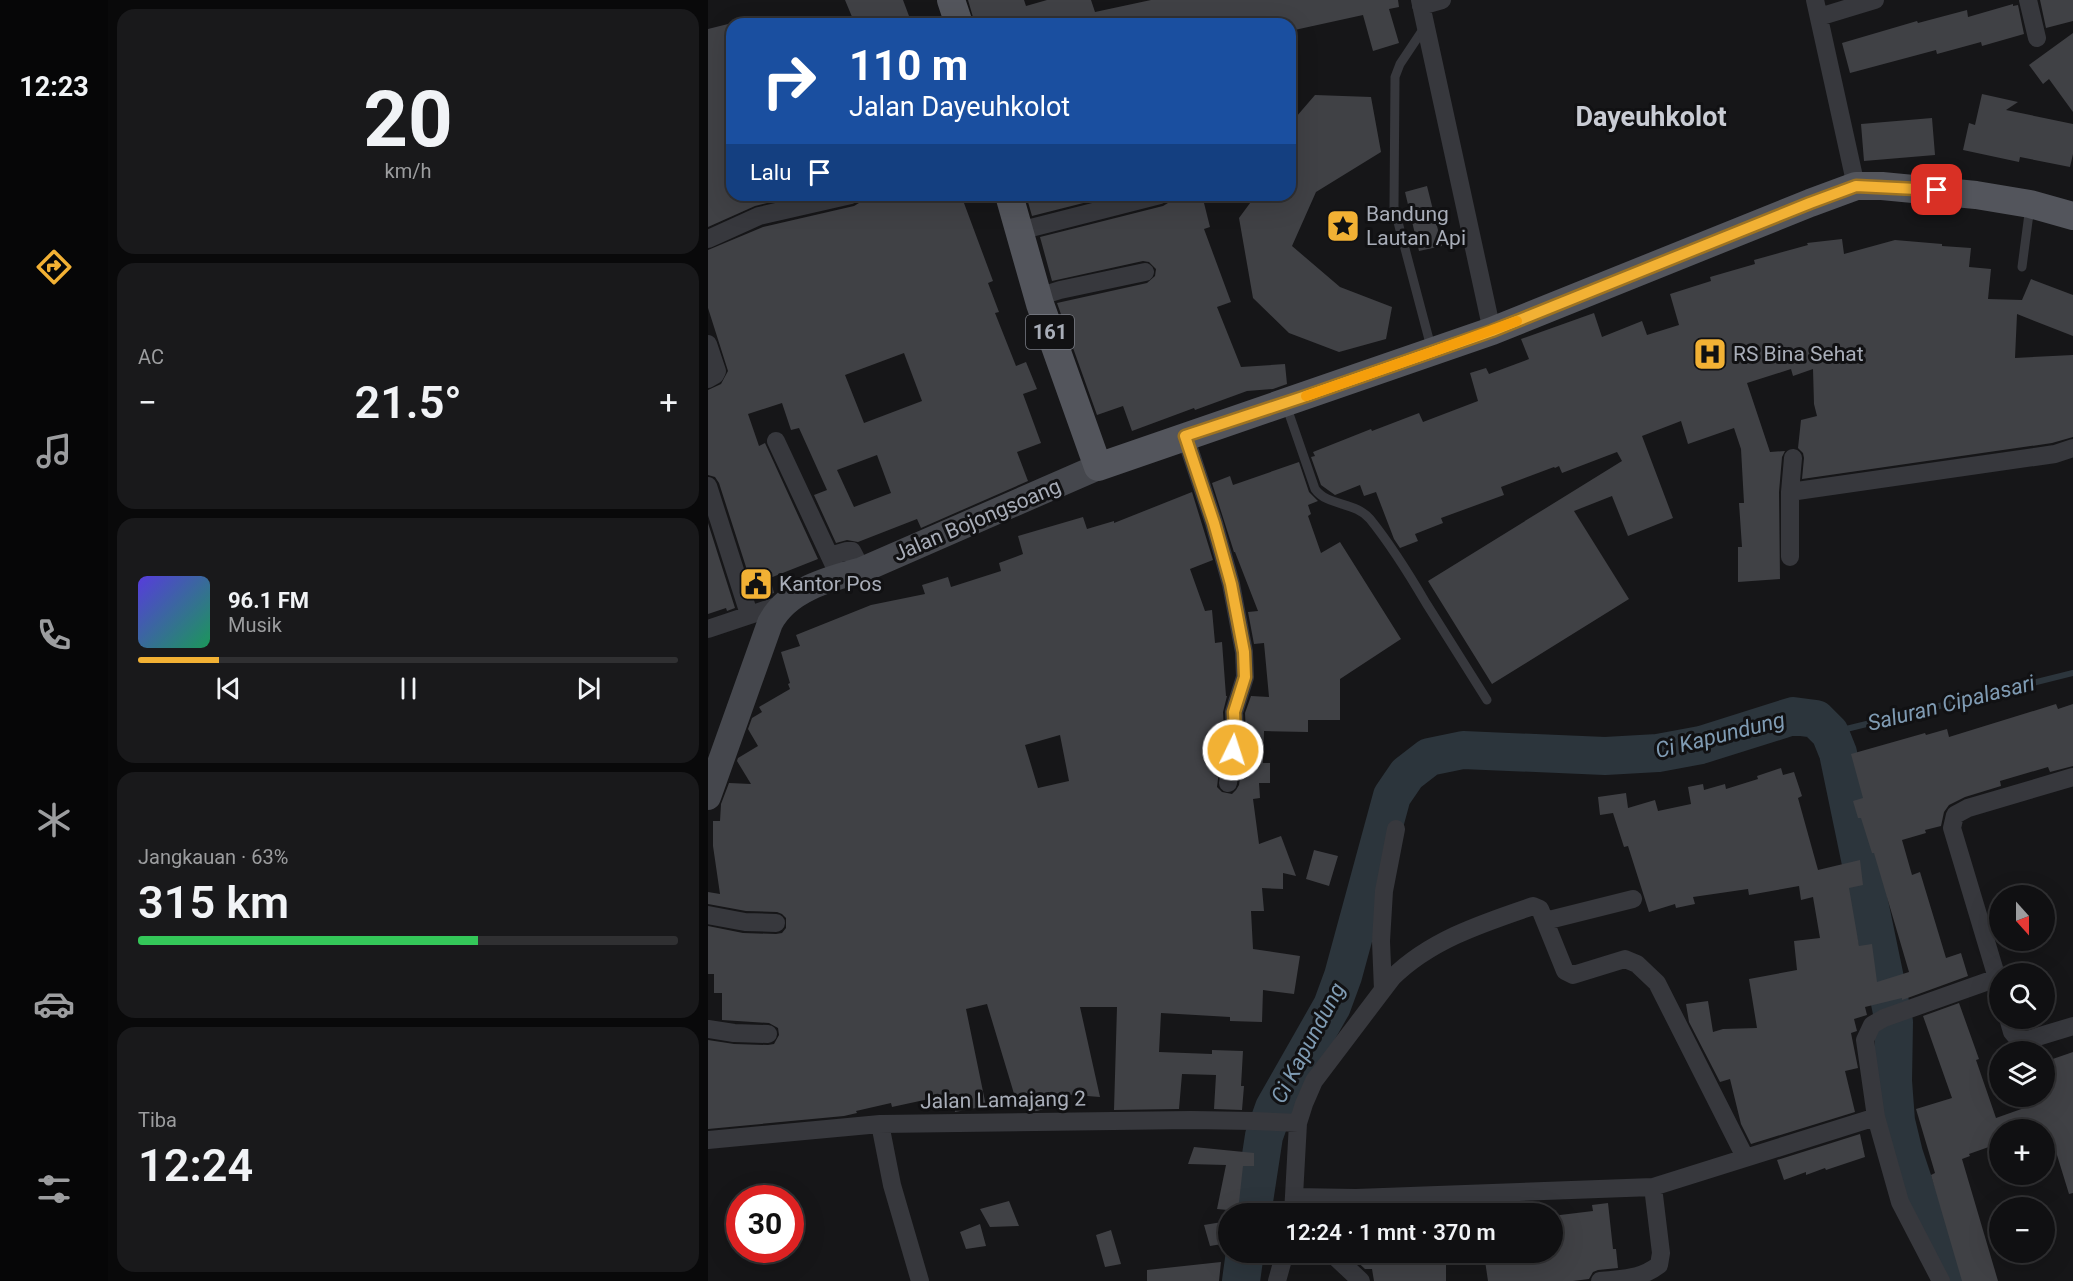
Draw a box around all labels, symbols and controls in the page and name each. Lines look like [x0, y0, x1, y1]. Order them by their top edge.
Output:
text: 110 m [849, 41, 968, 90]
icon: right [750, 42, 828, 120]
text: 12:23 [19, 71, 89, 103]
text: 20 [363, 74, 453, 165]
text: Jalan Dayeuhkolot [849, 91, 1070, 123]
district label: Dayeuhkolot [1575, 101, 1727, 133]
icon: arrive [803, 156, 836, 189]
text: km/h [385, 159, 431, 183]
text: Lalu [750, 160, 791, 185]
pin [1911, 164, 1962, 215]
icon: arrive [1920, 173, 1953, 206]
place label: Bandung Lautan Api [1366, 202, 1466, 250]
place icon: Bandung Lautan Api [1325, 208, 1361, 244]
icon: directions [33, 246, 75, 288]
road number: 161 [1026, 315, 1074, 349]
hospital icon: RS Bina Sehat [1692, 336, 1728, 372]
place label: RS Bina Sehat [1733, 342, 1864, 366]
text: AC [138, 345, 164, 369]
text: 21.5° [354, 376, 462, 429]
text: − [138, 383, 157, 422]
text: + [659, 383, 678, 422]
icon: music [33, 430, 75, 472]
street label: Jalan Bojongsoang [890, 474, 1064, 566]
public building icon: Kantor Pos [738, 566, 774, 602]
place label: Kantor Pos [779, 572, 882, 596]
text: 96.1 FM [228, 588, 309, 613]
text: Musik [228, 613, 282, 637]
icon: phone [33, 614, 75, 656]
water label: Saluran Cipalasari [1865, 670, 2038, 736]
icon: previous [212, 672, 245, 705]
icon: pause [392, 672, 425, 705]
icon: next [572, 672, 605, 705]
water label: Ci Kapundung [1653, 707, 1787, 763]
position arrow [1201, 718, 1265, 782]
icon: climate [33, 799, 75, 841]
text: Jangkauan · 63% [138, 845, 288, 869]
text: 315 km [138, 876, 289, 929]
north arrow [1989, 885, 2055, 951]
map controls [1989, 885, 2055, 1263]
button: search [1989, 963, 2055, 1029]
water label: Ci Kapundung [1266, 979, 1350, 1107]
icon: car [33, 983, 75, 1025]
button: layers [1989, 1041, 2055, 1107]
street label: Jalan Lamajang 2 [920, 1087, 1086, 1113]
text: Tiba [138, 1108, 177, 1132]
button: + [1989, 1119, 2055, 1185]
text: 12:24 [138, 1139, 253, 1192]
icon: filters [33, 1168, 75, 1210]
speed limit sign: 30 [726, 1185, 804, 1263]
button: − [1989, 1197, 2055, 1263]
text: 12:24 · 1 mnt · 370 m [1285, 1220, 1496, 1245]

